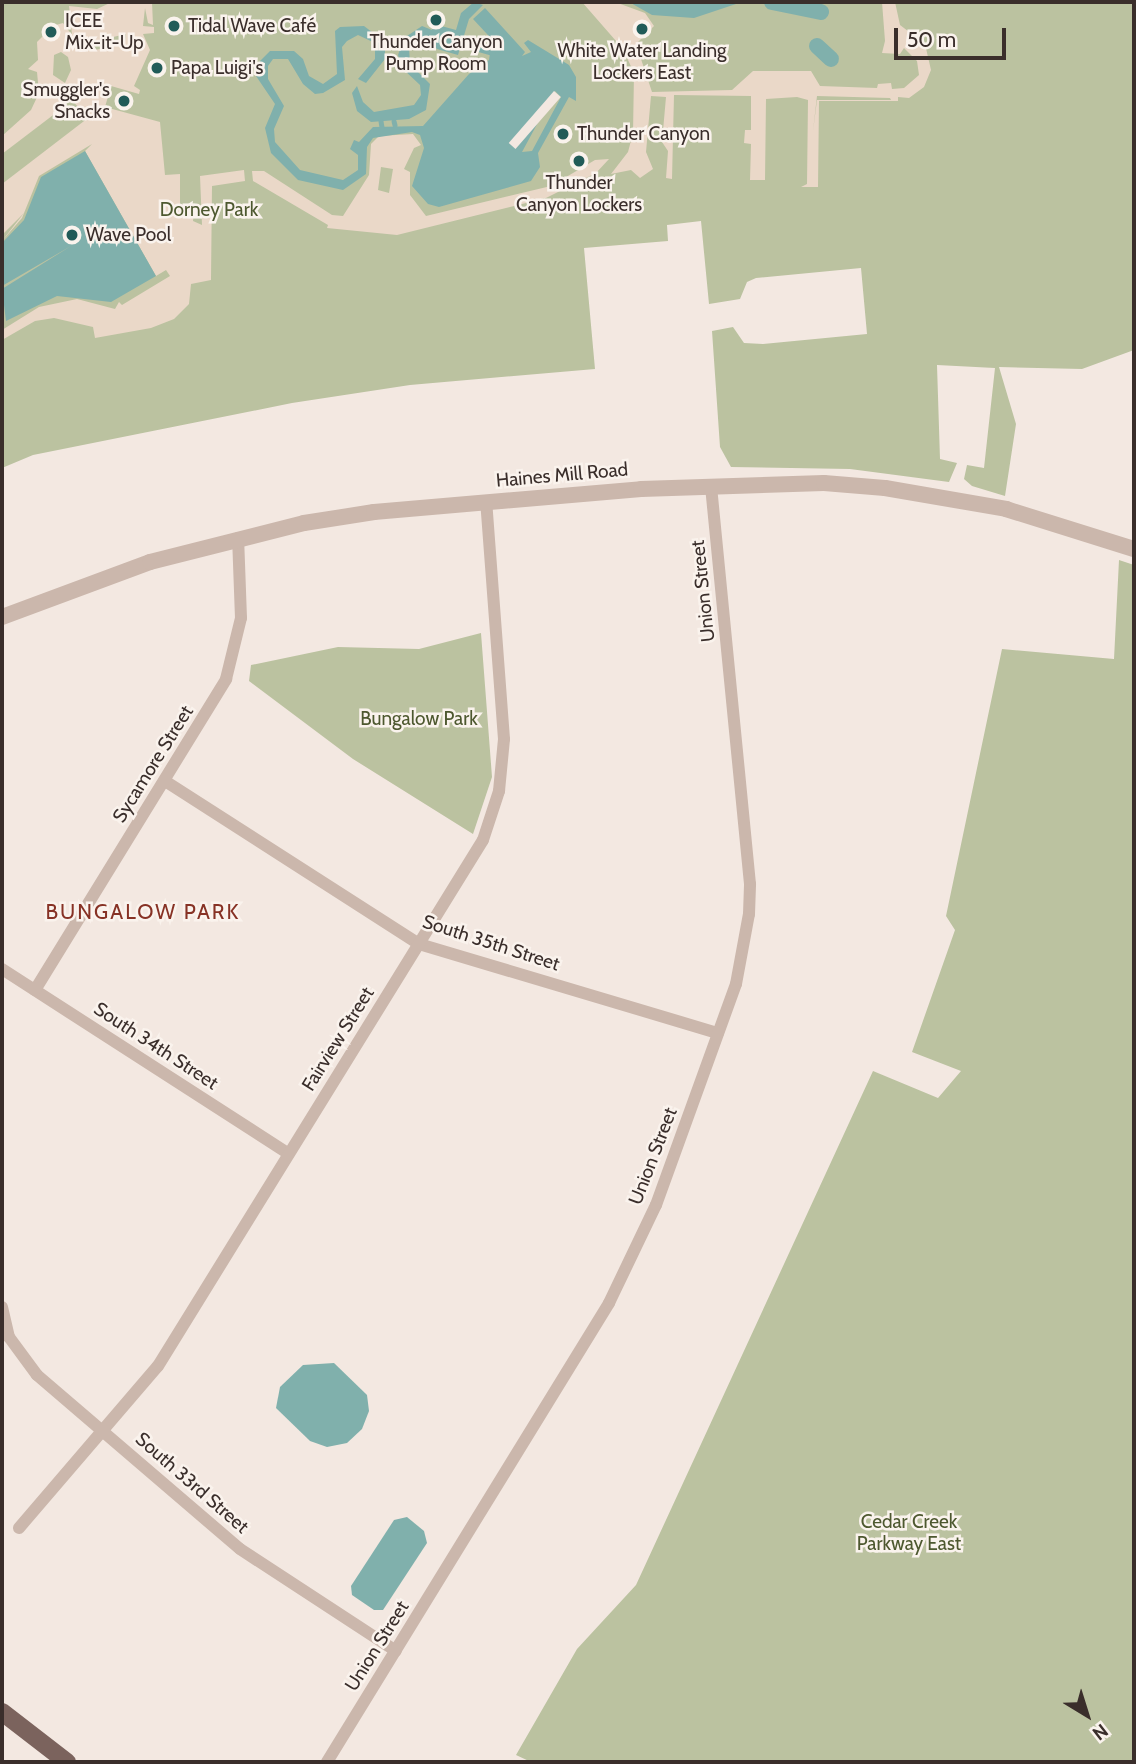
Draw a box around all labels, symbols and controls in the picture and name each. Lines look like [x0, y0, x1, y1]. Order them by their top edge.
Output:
place label: ICEE Mix-it-Up [65, 10, 144, 54]
marker: Thunder Canyon Pump Room [428, 12, 444, 28]
scale bar [898, 14, 1010, 58]
place label: Tidal Wave Café [188, 15, 316, 37]
marker: Tidal Wave Café [166, 18, 182, 34]
marker: White Water Landing Lockers East [634, 21, 650, 37]
marker: ICEE Mix-it-Up [43, 24, 59, 40]
text: 50 m [907, 27, 956, 52]
place label: Thunder Canyon Pump Room [369, 31, 503, 75]
place label: White Water Landing Lockers East [557, 40, 727, 84]
place label: Papa Luigi's [171, 57, 263, 79]
marker: Papa Luigi's [149, 60, 165, 76]
place label: Smuggler's Snacks [22, 79, 110, 123]
marker: Smuggler's Snacks [116, 93, 132, 109]
place label: Thunder Canyon [577, 123, 710, 145]
marker: Thunder Canyon [555, 126, 571, 142]
marker: Thunder Canyon Lockers [571, 153, 587, 169]
place label: Thunder Canyon Lockers [516, 172, 642, 216]
park label: Dorney Park [160, 199, 258, 221]
place label: Wave Pool [86, 224, 171, 246]
marker: Wave Pool [64, 227, 80, 243]
street label: Haines Mill Road [495, 458, 629, 492]
street label: Union Street [686, 539, 720, 643]
street label: Sycamore Street [108, 701, 198, 827]
park label: Bungalow Park [360, 708, 478, 730]
district label: BUNGALOW PARK [47, 899, 239, 925]
street label: South 35th Street [420, 910, 562, 976]
street label: Fairview Street [297, 983, 379, 1095]
street label: South 34th Street [90, 997, 222, 1095]
street label: Union Street [624, 1104, 682, 1208]
street label: South 33rd Street [131, 1428, 253, 1538]
park label: Cedar Creek Parkway East [857, 1511, 961, 1555]
street label: Union Street [340, 1597, 414, 1695]
north arrow [1052, 1680, 1122, 1750]
text: N [1088, 1719, 1113, 1745]

